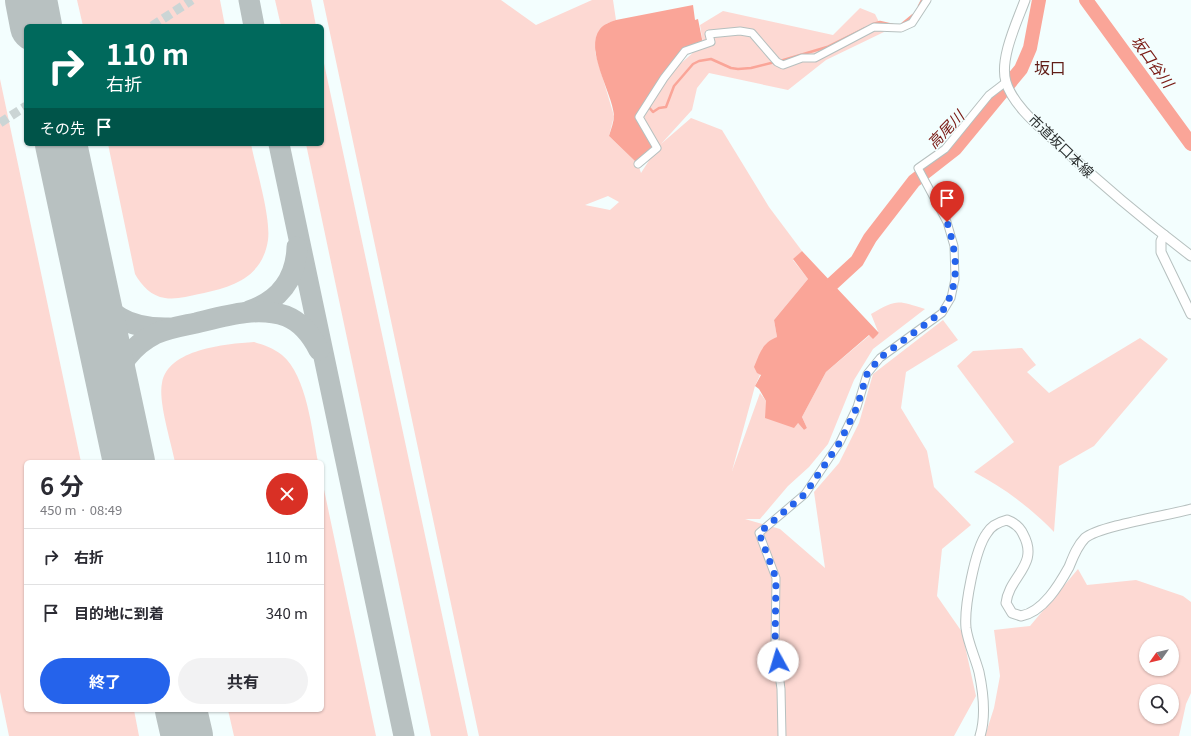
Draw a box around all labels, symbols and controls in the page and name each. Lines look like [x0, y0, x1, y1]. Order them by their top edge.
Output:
water label: 坂口谷川 [1127, 31, 1181, 93]
text: 110 m [106, 33, 189, 73]
icon: right [40, 40, 92, 92]
district label: 坂口 [1034, 55, 1066, 79]
text: 右折 [106, 70, 142, 96]
water label: 高尾川 [922, 104, 969, 152]
street label: 市道坂口本線 [1025, 109, 1099, 182]
icon: arrive [93, 116, 115, 138]
text: その先 [40, 117, 85, 138]
pin [930, 181, 964, 222]
icon: arrive [936, 187, 958, 209]
text: 6 分 [40, 467, 84, 502]
button: close [266, 473, 308, 515]
text: 450 m · 08:49 [40, 500, 122, 519]
icon: right [40, 546, 62, 568]
text: 右折 [74, 546, 104, 567]
text: 110 m [266, 546, 308, 567]
icon: arrive [40, 602, 62, 624]
text: 目的地に到着 [74, 602, 164, 623]
text: 340 m [266, 602, 308, 623]
north arrow [1139, 636, 1179, 676]
map controls [1139, 636, 1179, 724]
position arrow [757, 640, 799, 682]
button: 終了 [40, 658, 170, 704]
button: 共有 [178, 658, 308, 704]
button: search [1139, 684, 1179, 724]

